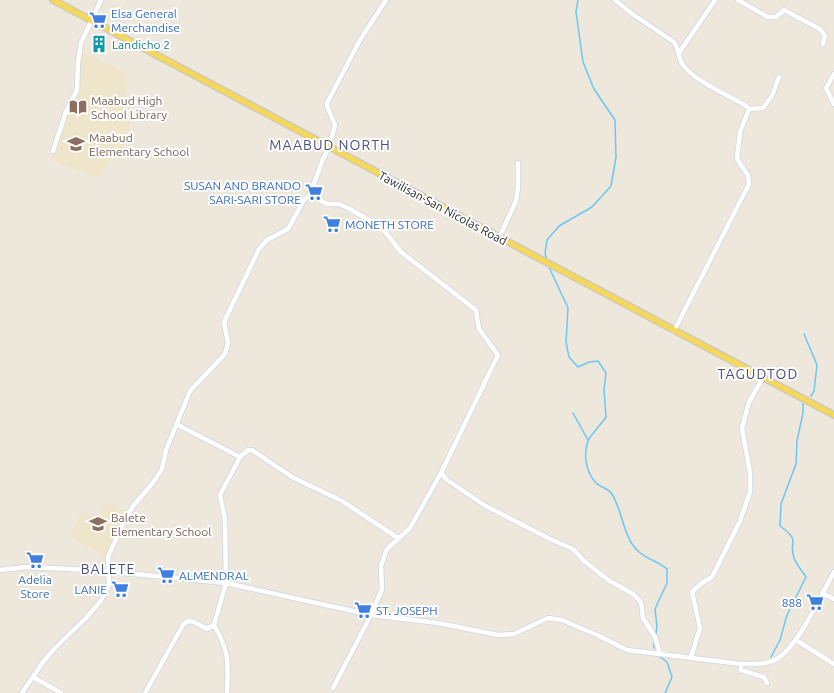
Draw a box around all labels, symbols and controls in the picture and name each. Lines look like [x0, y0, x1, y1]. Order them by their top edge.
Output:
place label: Elsa General Merchandise [111, 7, 180, 34]
supermarket icon: Elsa General Merchandise [88, 10, 108, 30]
building icon: Landicho 2 [89, 34, 109, 54]
place label: Landicho 2 [112, 38, 170, 51]
place label: Maabud High School Library [91, 94, 167, 121]
library icon: Maabud High School Library [68, 97, 88, 117]
place label: Maabud Elementary School [89, 131, 189, 158]
school or university icon: Maabud Elementary School [66, 134, 86, 154]
district label: MAABUD NORTH [269, 137, 391, 153]
street label: Tawilisan-San Nicolas Road [377, 169, 509, 247]
place label: SUSAN AND BRANDO SARI-SARI STORE [184, 179, 301, 206]
supermarket icon: SUSAN AND BRANDO SARI-SARI STORE [304, 182, 324, 202]
supermarket icon: MONETH STORE [322, 214, 342, 234]
place label: MONETH STORE [345, 218, 434, 231]
district label: TAGUDTOD [718, 366, 798, 382]
place label: Balete Elementary School [111, 511, 211, 538]
school or university icon: Balete Elementary School [88, 514, 108, 534]
supermarket icon: Adelia Store [25, 550, 45, 570]
district label: BALETE [81, 561, 135, 577]
supermarket icon: ALMENDRAL [156, 565, 176, 585]
place label: ALMENDRAL [179, 569, 249, 582]
place label: Adelia Store [18, 573, 52, 600]
supermarket icon: LANIE [110, 579, 130, 599]
place label: LANIE [74, 583, 107, 596]
supermarket icon: 888 [805, 592, 825, 612]
place label: 888 [782, 596, 802, 609]
supermarket icon: ST. JOSEPH [353, 600, 373, 620]
place label: ST. JOSEPH [376, 604, 438, 617]

